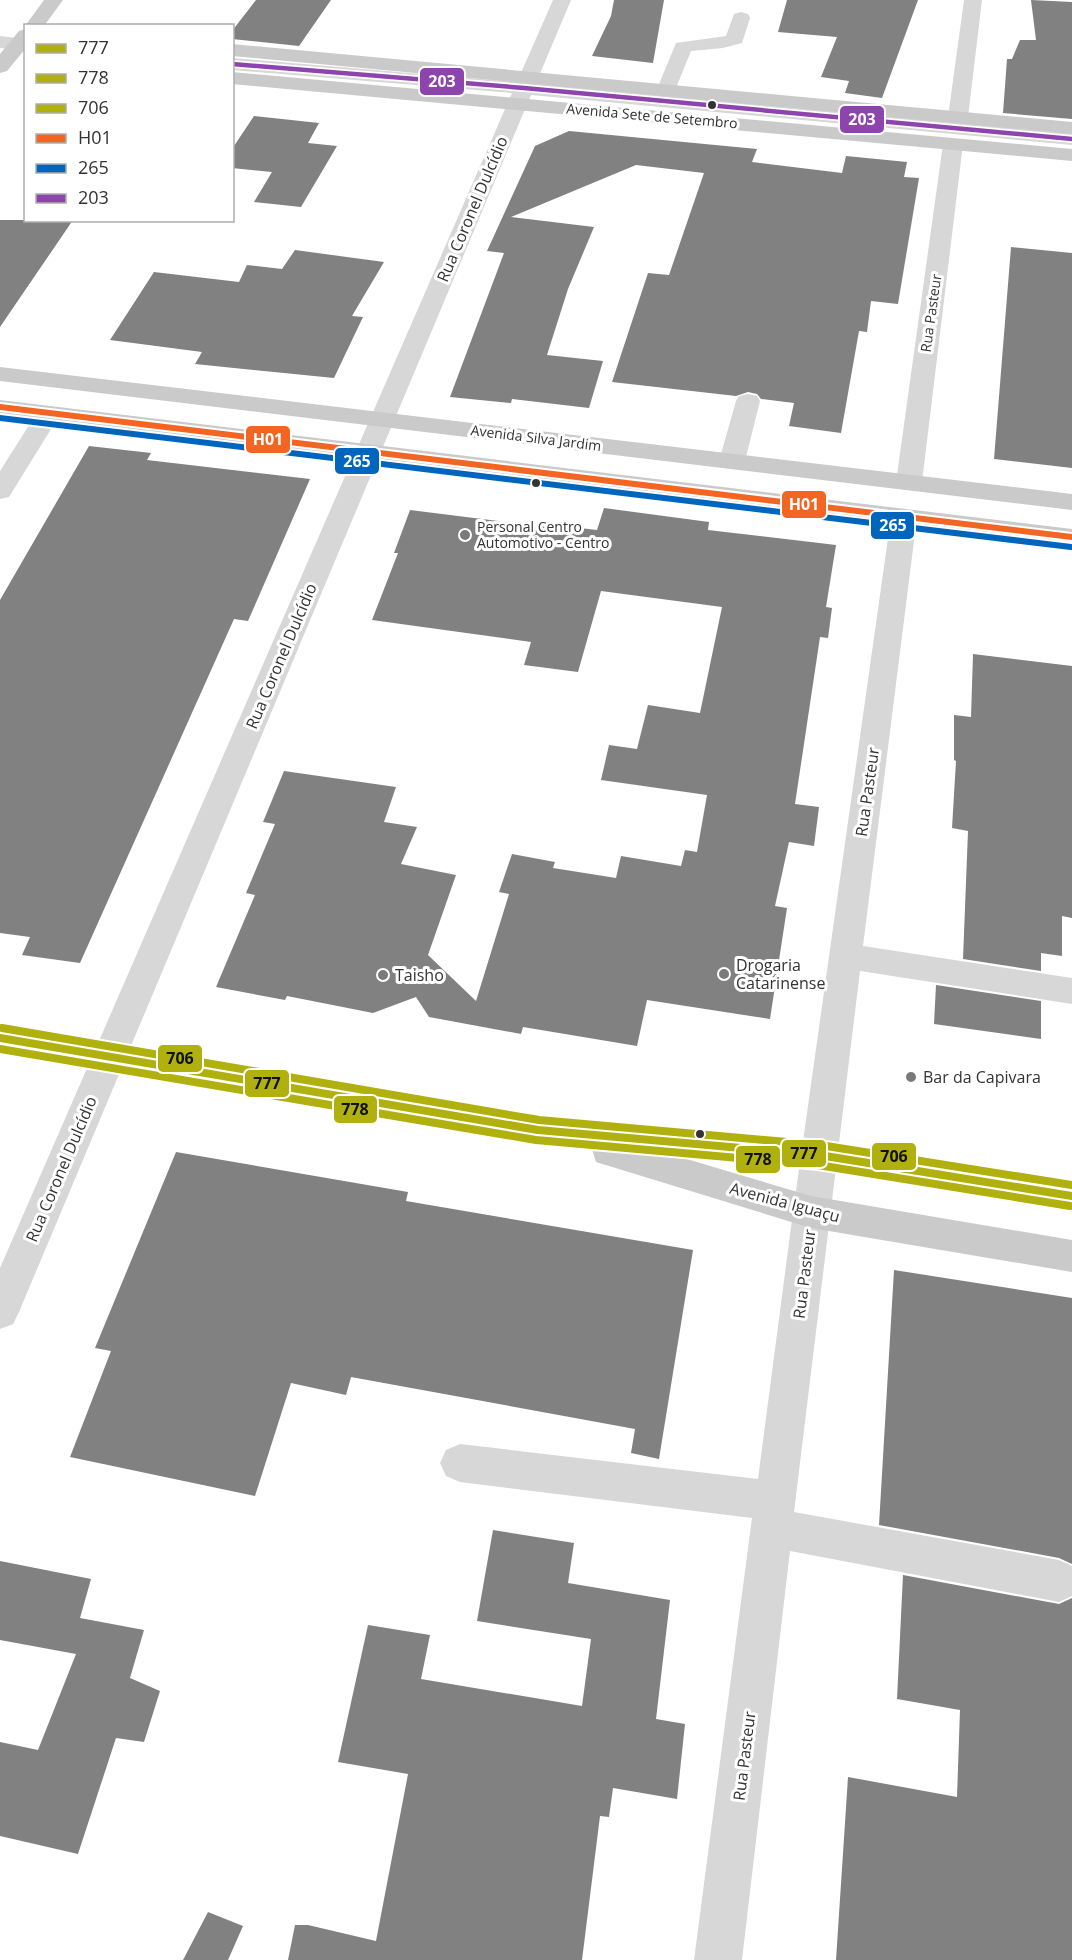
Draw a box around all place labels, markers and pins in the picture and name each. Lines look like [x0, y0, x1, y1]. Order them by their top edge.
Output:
unlabelled marker [706, 99, 718, 111]
unlabelled marker [530, 477, 542, 489]
place label: Personal Centro Automotivo - Centro [477, 517, 609, 552]
marker: Personal Centro Automotivo - Centro [458, 528, 472, 542]
place label: Drogaria Catarinense [736, 954, 825, 994]
place label: Taisho [395, 964, 444, 986]
marker: Drogaria Catarinense [717, 967, 731, 981]
marker: Taisho [376, 968, 390, 982]
place label: Bar da Capivara [923, 1066, 1041, 1088]
marker: Bar da Capivara [904, 1070, 918, 1084]
unlabelled marker [694, 1128, 706, 1140]

